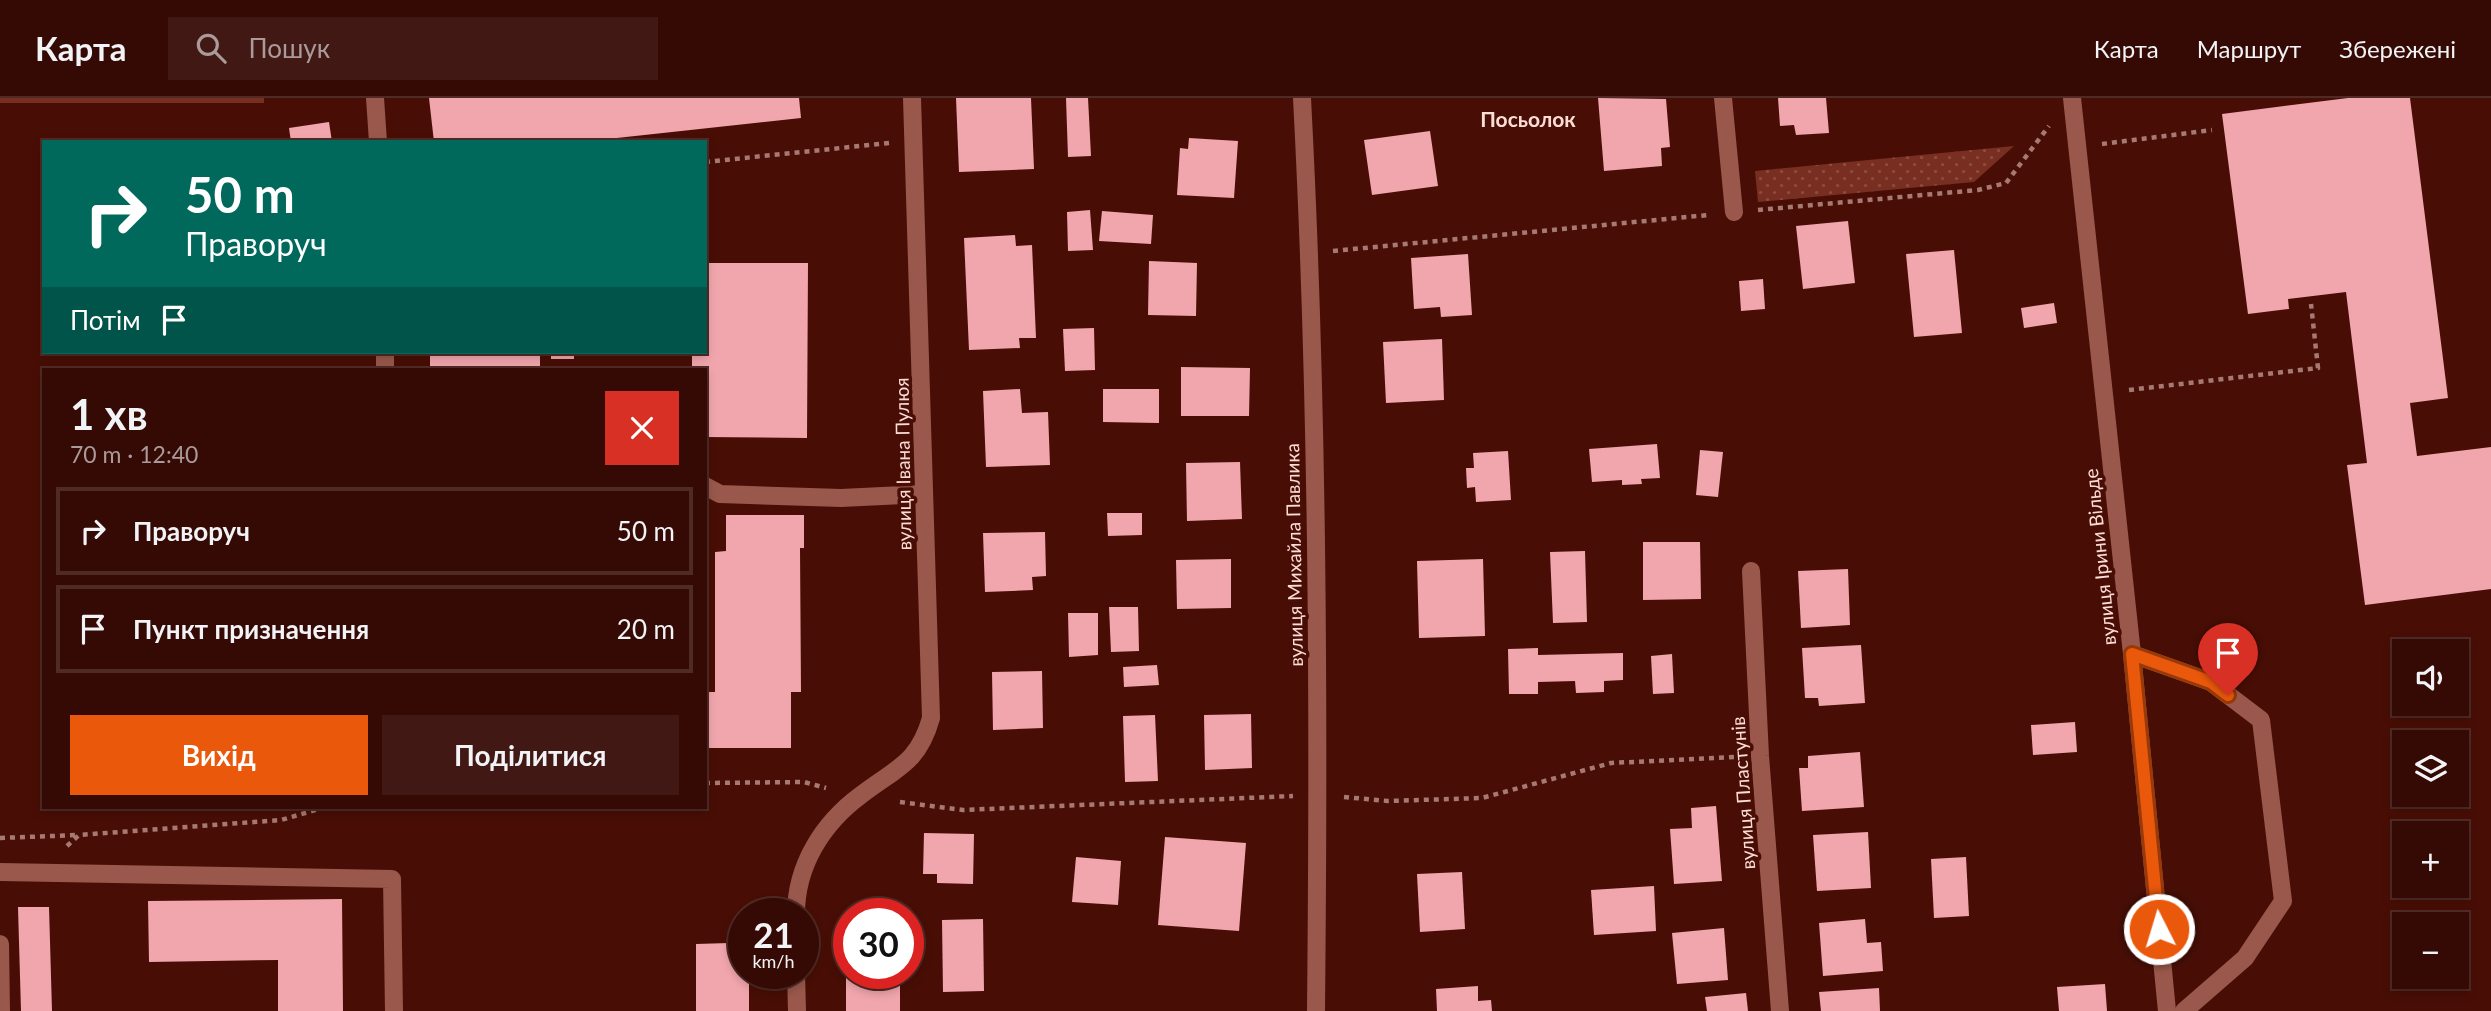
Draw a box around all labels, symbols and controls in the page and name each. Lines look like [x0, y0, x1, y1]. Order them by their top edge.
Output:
search box [168, 17, 658, 80]
text: Карта [35, 28, 126, 68]
icon: search [192, 29, 230, 67]
text: Пошук [248, 32, 330, 64]
text: Карта [2094, 34, 2159, 63]
text: Маршрут [2197, 34, 2301, 63]
text: Збережені [2339, 34, 2456, 63]
district label: Посьолок [1480, 106, 1576, 131]
text: 50 m [185, 165, 295, 223]
icon: right [70, 168, 161, 259]
text: Праворуч [185, 224, 327, 263]
icon: arrive [155, 301, 193, 339]
text: Потім [70, 304, 141, 336]
street label: вулиця Івана Пулюя [889, 377, 916, 551]
text: 1 хв [70, 389, 148, 439]
button: close [605, 391, 679, 465]
text: 70 m · 12:40 [70, 440, 198, 468]
street label: вулиця Михайла Павлика [1280, 443, 1307, 667]
street label: вулиця Ірини Вільде [2079, 468, 2120, 647]
icon: right [74, 512, 112, 550]
text: Праворуч [133, 515, 250, 547]
text: 50 m [617, 515, 675, 547]
icon: arrive [74, 610, 112, 648]
text: Пункт призначення [133, 613, 369, 645]
text: 20 m [617, 613, 675, 645]
pin [2198, 623, 2258, 695]
icon: arrive [2209, 634, 2247, 672]
map controls [2392, 639, 2469, 989]
button: sound [2392, 639, 2469, 716]
button: Вихід [70, 715, 368, 795]
button: Поділитися [382, 715, 679, 795]
street label: вулиця Пластунів [1726, 716, 1759, 870]
button: layers [2392, 730, 2469, 807]
button: + [2392, 821, 2469, 898]
position arrow [2122, 892, 2196, 966]
speed limit sign: 30 [833, 898, 924, 989]
button: − [2392, 912, 2469, 989]
text: 21 [753, 913, 794, 955]
text: km/h [752, 950, 795, 972]

